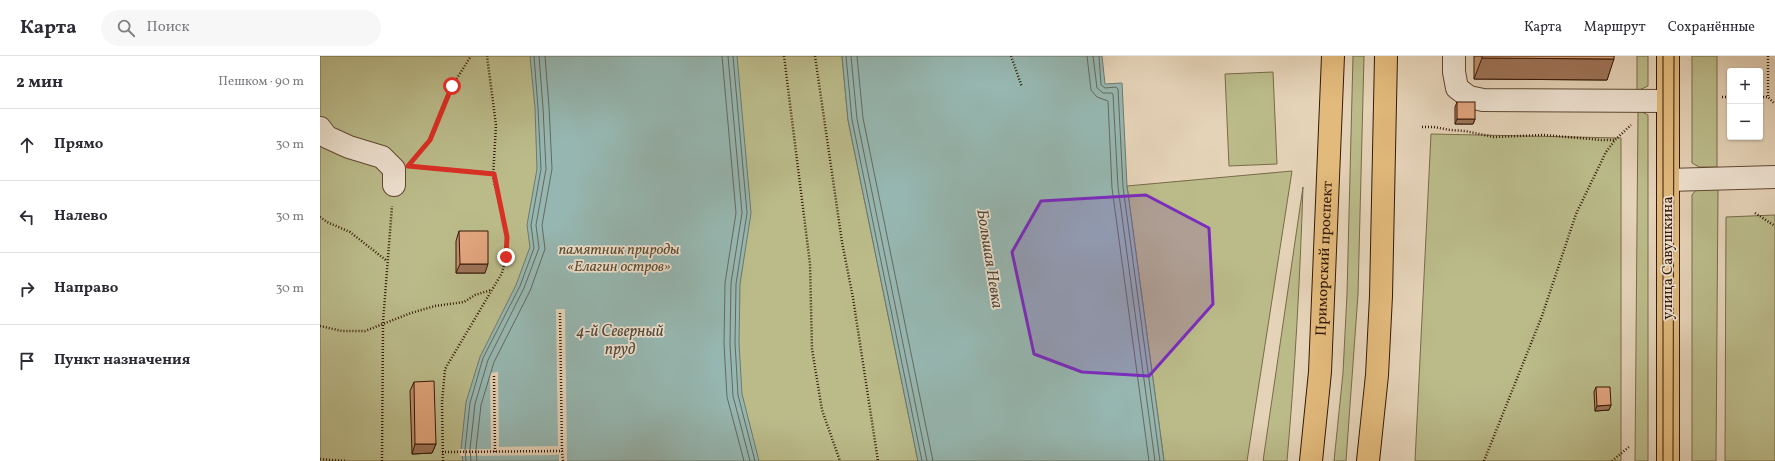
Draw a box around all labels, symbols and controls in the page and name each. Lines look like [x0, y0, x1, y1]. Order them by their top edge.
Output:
search box [101, 10, 381, 46]
text: Карта [20, 15, 77, 41]
icon: search [115, 17, 137, 39]
text: Поиск [147, 17, 190, 38]
text: Карта [1524, 18, 1562, 37]
text: Маршрут [1584, 18, 1646, 37]
text: Сохранённые [1668, 18, 1755, 37]
map controls [1727, 68, 1763, 140]
button: + [1727, 68, 1763, 104]
text: 2 мин [16, 71, 63, 94]
text: Пешком · 90 m [218, 73, 304, 91]
route start [443, 77, 461, 95]
button: − [1727, 104, 1763, 140]
icon: ahead [16, 134, 38, 156]
text: Прямо [54, 134, 103, 155]
text: 30 m [276, 136, 304, 154]
street label: Приморский проспект [1311, 180, 1338, 337]
street label: улица Савушкина [1658, 196, 1679, 320]
icon: left [16, 206, 38, 228]
text: Налево [54, 206, 108, 227]
text: 30 m [276, 208, 304, 226]
water label: Большая Невка [970, 208, 1008, 310]
park label: памятник природы «Елагин остров» [558, 240, 680, 278]
route end [497, 248, 515, 266]
icon: right [16, 278, 38, 300]
text: Направо [54, 278, 118, 299]
text: 30 m [276, 280, 304, 298]
water label: 4-й Северный пруд [576, 321, 664, 361]
icon: arrive [16, 350, 38, 372]
text: Пункт назначения [54, 350, 190, 371]

